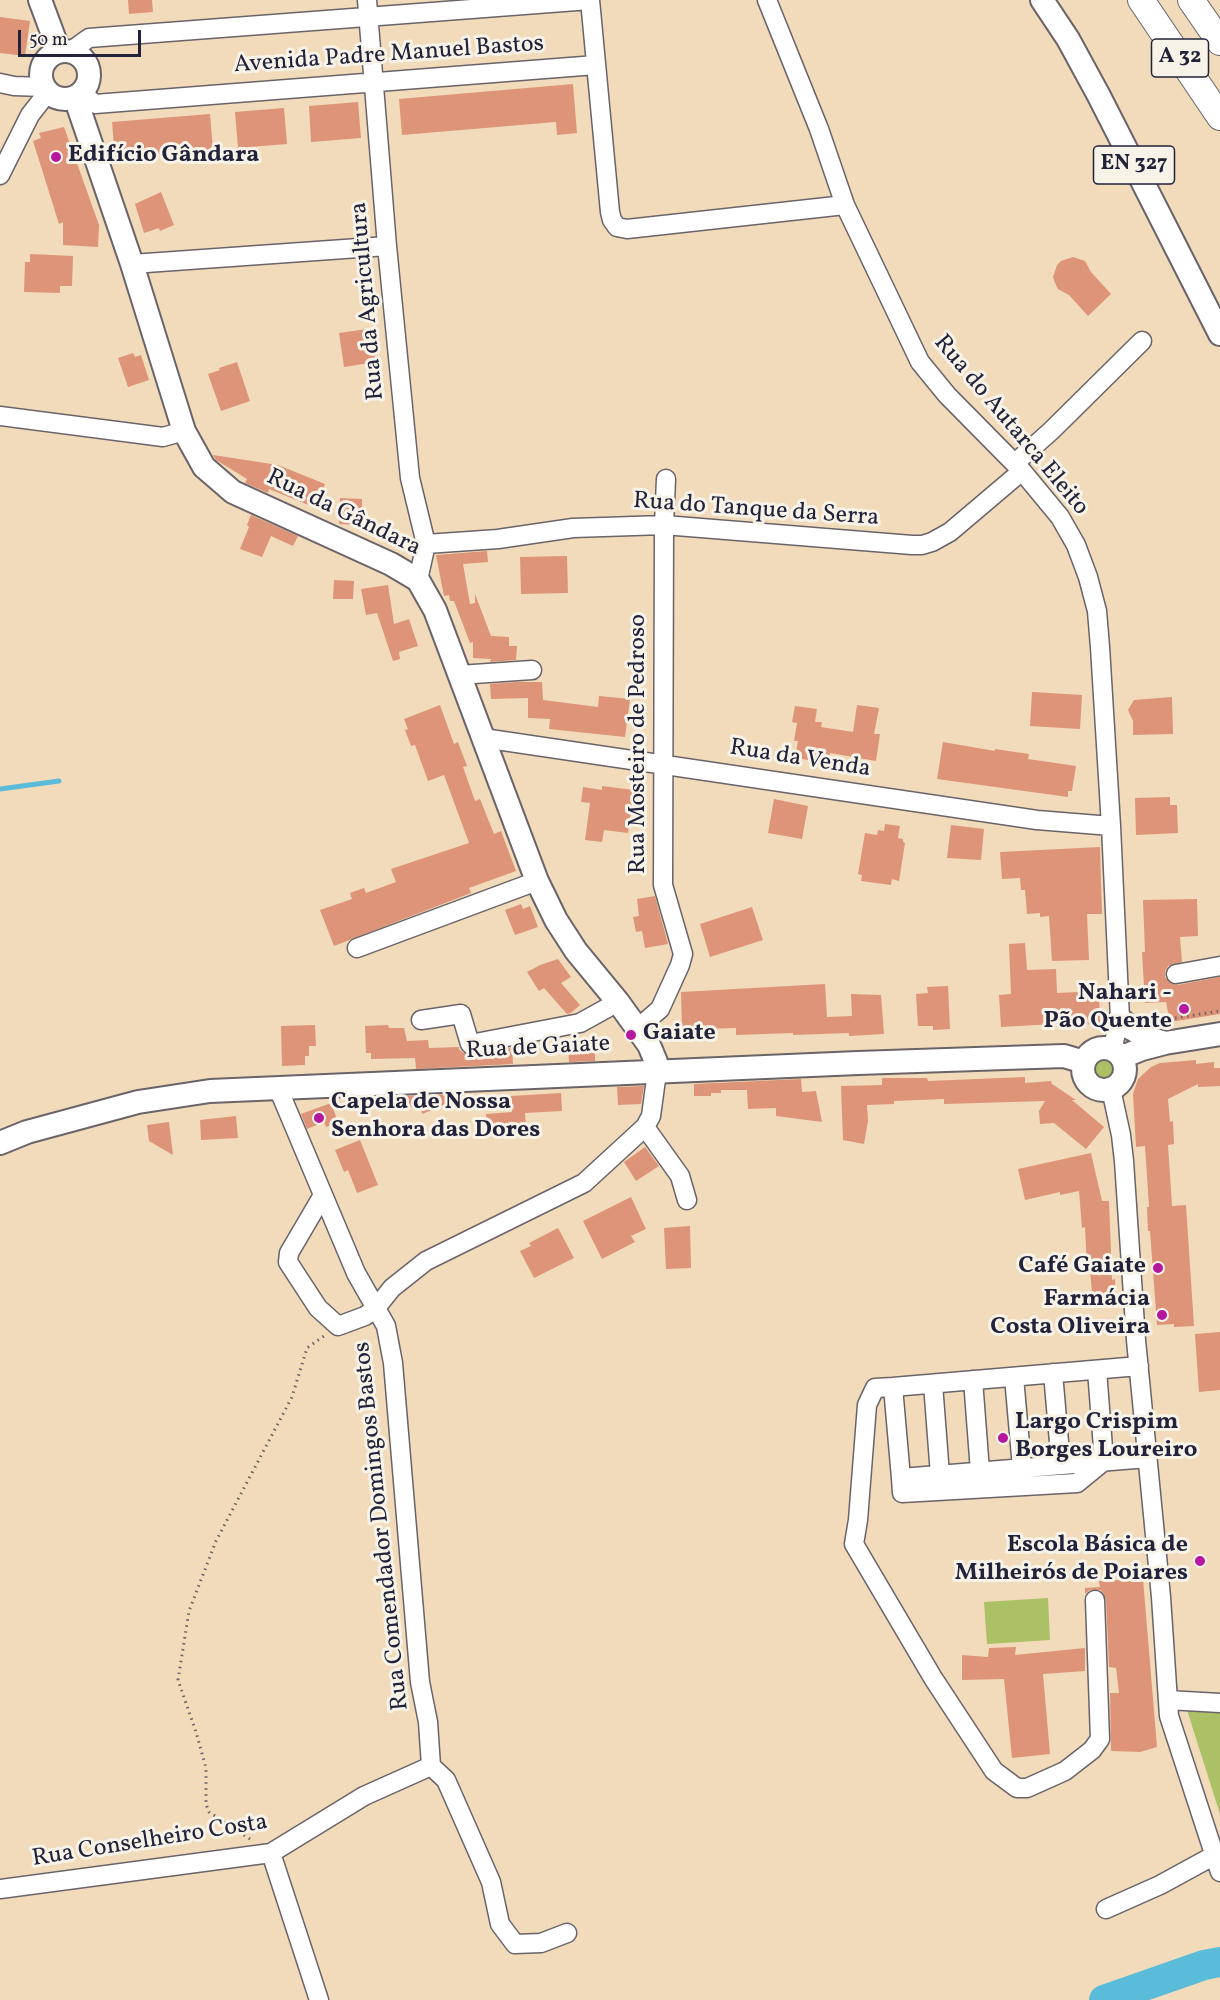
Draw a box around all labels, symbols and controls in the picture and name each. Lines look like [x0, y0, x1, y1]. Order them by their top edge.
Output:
scale bar [21, 18, 144, 56]
text: 50 m [29, 28, 68, 53]
street label: Avenida Padre Manuel Bastos [233, 31, 545, 81]
road number: A 32 [1152, 39, 1208, 77]
place label: Edifício Gândara [68, 143, 259, 171]
road number: EN 327 [1094, 146, 1174, 184]
marker: Edifício Gândara [49, 150, 63, 164]
street label: Rua da Agricultura [346, 201, 392, 401]
street label: Rua do Autarca Eleito [926, 330, 1094, 522]
street label: Rua da Gândara [261, 464, 425, 564]
street label: Rua do Tanque da Serra [632, 488, 880, 534]
street label: Rua Mosteiro de Pedroso [626, 614, 654, 874]
street label: Rua da Venda [727, 735, 873, 785]
place label: Nahari - Pão Quente [1043, 981, 1172, 1037]
marker: Nahari - Pão Quente [1177, 1002, 1191, 1016]
place label: Gaiate [643, 1021, 716, 1049]
marker: Gaiate [624, 1028, 638, 1042]
street label: Rua de Gaiate [465, 1031, 611, 1067]
place label: Capela de Nossa Senhora das Dores [331, 1090, 540, 1146]
marker: Capela de Nossa Senhora das Dores [312, 1111, 326, 1125]
place label: Café Gaiate [1018, 1254, 1146, 1282]
marker: Café Gaiate [1151, 1261, 1165, 1275]
place label: Farmácia Costa Oliveira [990, 1287, 1150, 1343]
marker: Farmácia Costa Oliveira [1155, 1308, 1169, 1322]
street label: Rua Comendador Domingos Bastos [349, 1340, 417, 1712]
place label: Largo Crispim Borges Loureiro [1015, 1410, 1197, 1466]
marker: Largo Crispim Borges Loureiro [996, 1431, 1010, 1445]
place label: Escola Básica de Milheirós de Poiares [955, 1533, 1188, 1589]
marker: Escola Básica de Milheirós de Poiares [1193, 1554, 1207, 1568]
street label: Rua Conselheiro Costa [30, 1809, 270, 1875]

